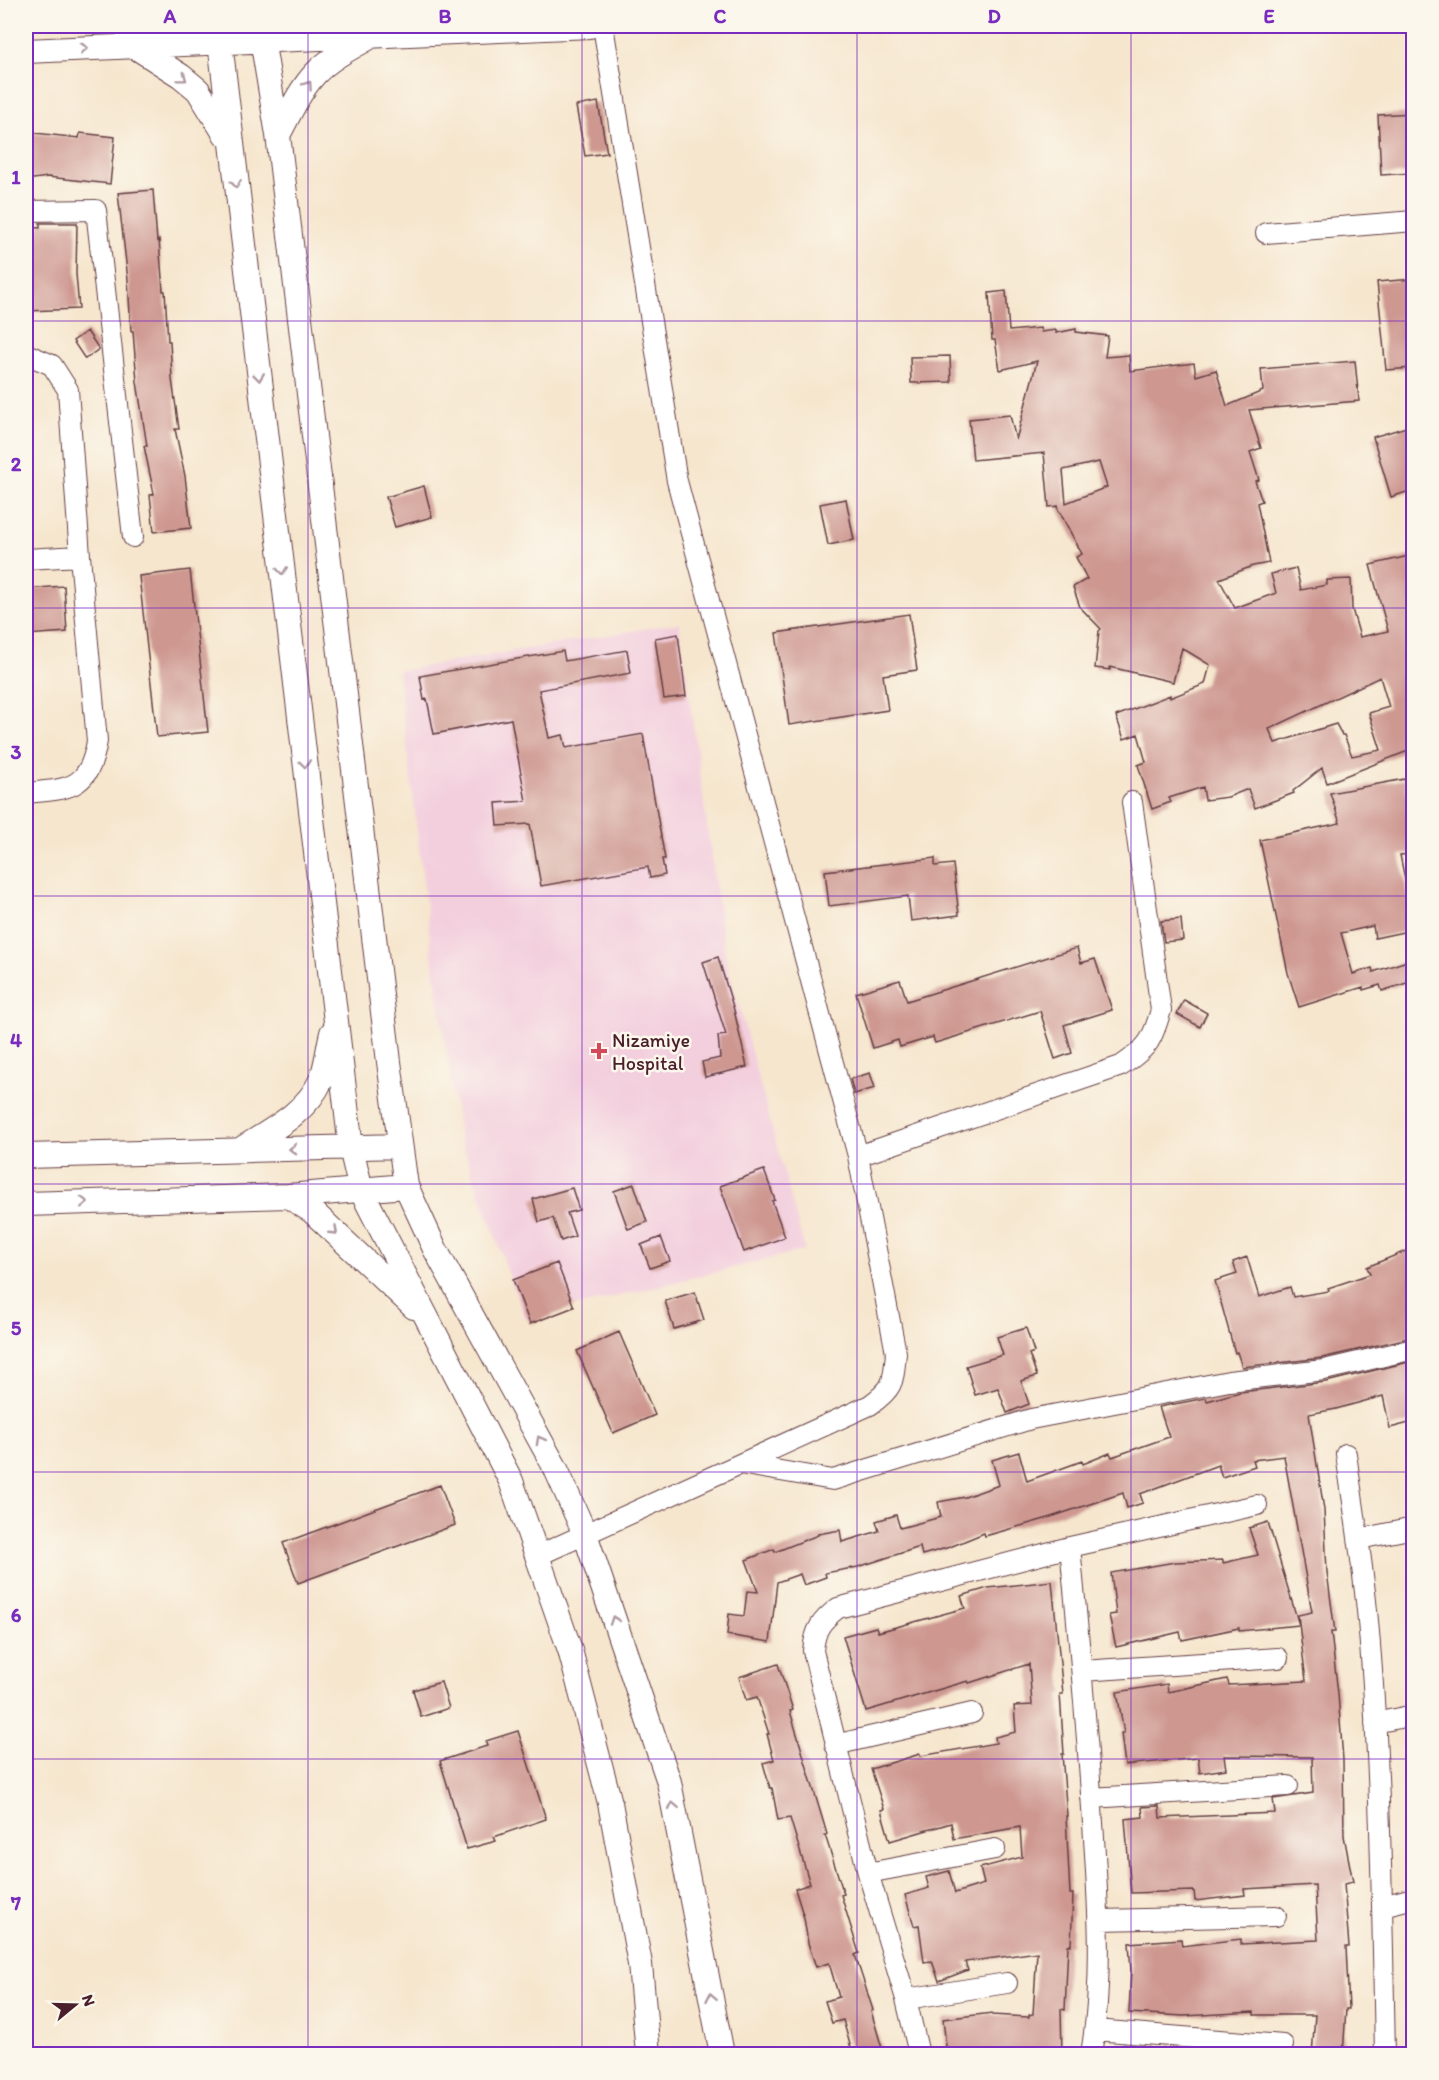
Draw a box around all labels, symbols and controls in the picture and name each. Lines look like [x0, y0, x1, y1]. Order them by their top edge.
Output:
text: A [163, 4, 177, 28]
text: B [439, 4, 452, 28]
text: C [714, 4, 727, 28]
text: D [987, 4, 1001, 28]
text: E [1263, 4, 1275, 28]
one-way arrow [79, 41, 88, 54]
one-way arrow [176, 71, 187, 82]
one-way arrow [301, 80, 312, 91]
text: 1 [11, 165, 21, 189]
one-way arrow [229, 179, 241, 188]
one-way arrow [252, 373, 265, 382]
text: 2 [11, 452, 22, 476]
one-way arrow [275, 566, 288, 575]
text: 3 [11, 740, 22, 764]
one-way arrow [299, 760, 311, 769]
text: 4 [10, 1028, 22, 1052]
place label: Nizamiye Hospital [612, 1028, 690, 1075]
marker: Nizamiye Hospital [590, 1042, 608, 1060]
one-way arrow [288, 1143, 297, 1155]
one-way arrow [79, 1196, 88, 1208]
one-way arrow [327, 1224, 338, 1235]
text: 5 [11, 1316, 22, 1340]
one-way arrow [536, 1436, 548, 1446]
text: 6 [11, 1603, 22, 1627]
one-way arrow [609, 1615, 622, 1626]
one-way arrow [668, 1801, 681, 1811]
text: 7 [10, 1891, 21, 1915]
north arrow [45, 1975, 105, 2035]
text: N [78, 1992, 99, 2008]
one-way arrow [705, 1992, 718, 2002]

